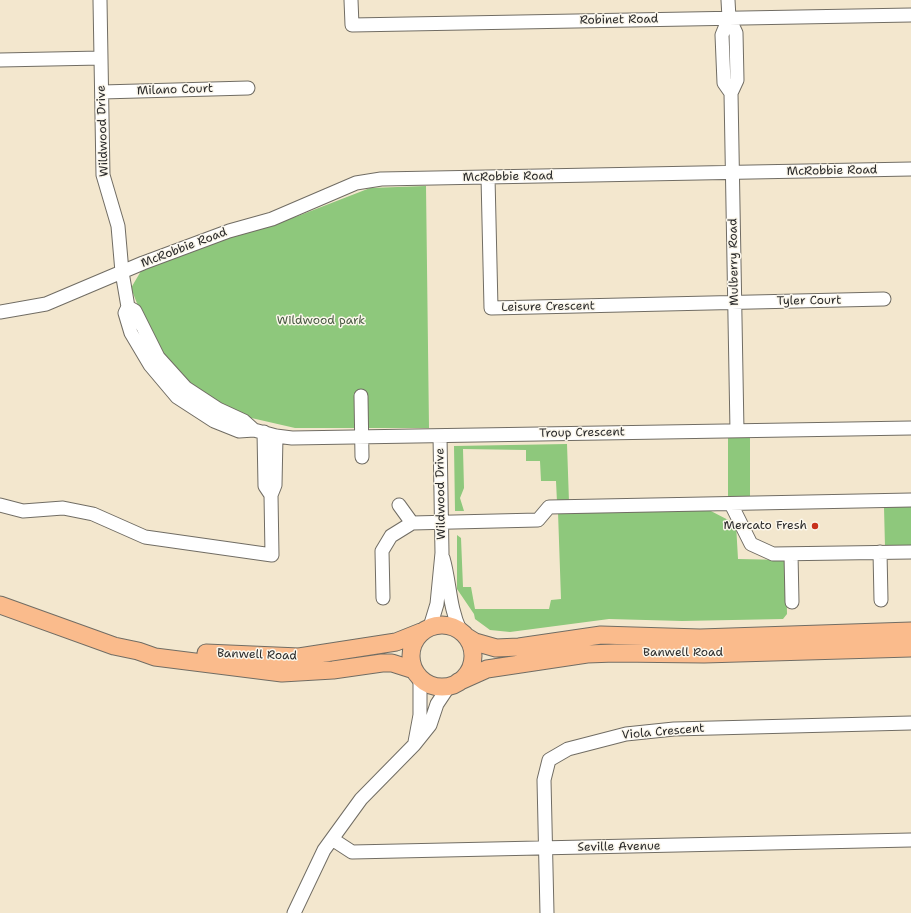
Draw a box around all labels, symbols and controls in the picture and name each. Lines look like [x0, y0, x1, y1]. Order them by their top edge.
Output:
street label: Robinet Road [580, 12, 658, 28]
street label: Milano Court [137, 81, 213, 99]
street label: Wildwood Drive [94, 85, 112, 177]
street label: McRobbie Road [787, 163, 877, 179]
street label: McRobbie Road [463, 169, 553, 185]
street label: Mulberry Road [726, 218, 742, 306]
street label: McRobbie Road [139, 225, 229, 271]
street label: Tyler Court [777, 293, 841, 309]
street label: Leisure Crescent [501, 299, 595, 315]
park label: Wildwood park [277, 314, 365, 328]
street label: Troup Crescent [539, 425, 625, 441]
street label: Wildwood Drive [433, 448, 449, 540]
place label: Mercato Fresh [724, 519, 807, 533]
marker: Mercato Fresh [810, 521, 820, 531]
street label: Banwell Road [217, 646, 297, 664]
street label: Banwell Road [643, 646, 723, 660]
street label: Viola Crescent [621, 721, 705, 743]
street label: Seville Avenue [577, 839, 661, 855]

